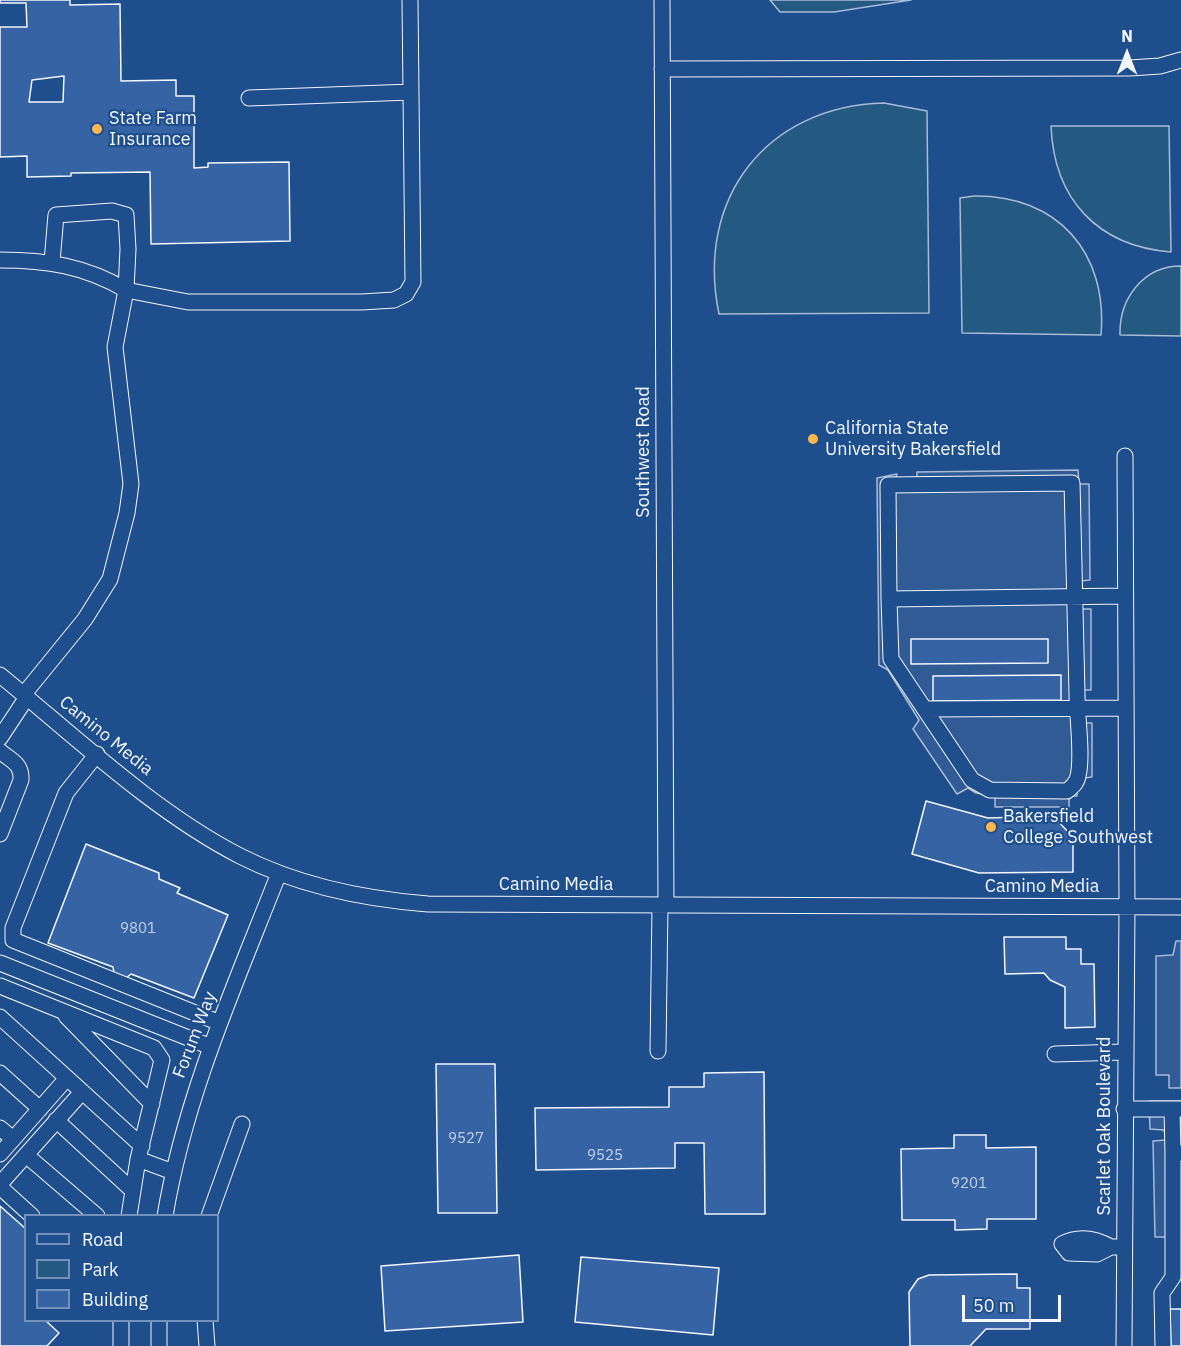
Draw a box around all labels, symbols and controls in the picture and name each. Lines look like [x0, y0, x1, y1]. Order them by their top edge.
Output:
north arrow [1097, 24, 1157, 84]
text: N [1121, 26, 1133, 46]
place label: State Farm Insurance [109, 108, 197, 150]
marker: State Farm Insurance [90, 122, 104, 136]
street label: Southwest Road [633, 386, 655, 518]
place label: California State University Bakersfield [825, 418, 1001, 460]
marker: California State University Bakersfield [806, 432, 820, 446]
street label: Camino Media [55, 692, 157, 780]
place label: Bakersfield College Southwest [1003, 806, 1153, 848]
marker: Bakersfield College Southwest [984, 820, 998, 834]
street label: Camino Media [499, 874, 613, 896]
street label: Camino Media [985, 876, 1099, 898]
house number: 9801 [120, 920, 156, 938]
street label: Forum Way [169, 989, 221, 1081]
street label: Scarlet Oak Boulevard [1094, 1036, 1116, 1216]
house number: 9527 [448, 1130, 484, 1148]
house number: 9525 [587, 1147, 623, 1165]
house number: 9201 [951, 1175, 987, 1193]
legend [24, 1214, 219, 1322]
text: Road [82, 1228, 123, 1251]
text: Park [82, 1258, 118, 1281]
scale bar [965, 1283, 1064, 1321]
text: Building [82, 1288, 148, 1311]
text: 50 m [973, 1294, 1015, 1317]

